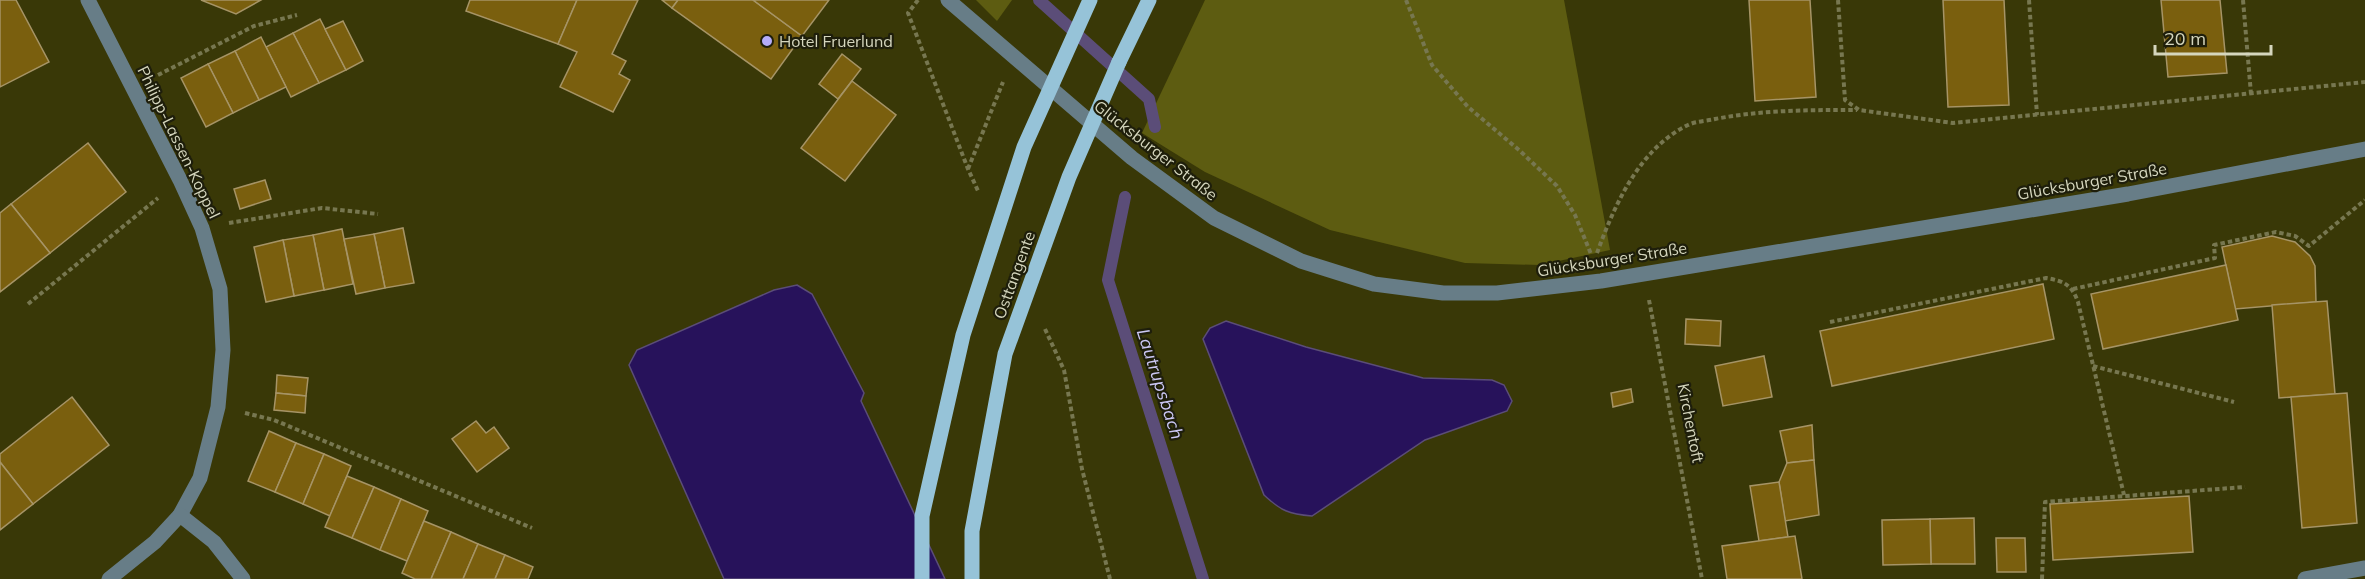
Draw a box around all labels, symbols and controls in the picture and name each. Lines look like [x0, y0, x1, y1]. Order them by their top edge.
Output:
scale bar [2155, 18, 2270, 56]
text: 20 m [2164, 27, 2206, 50]
place label: Hotel Fruerlund [779, 31, 893, 51]
marker: Hotel Fruerlund [760, 34, 774, 48]
street label: Philipp-Lassen-Koppel [133, 62, 225, 222]
street label: Glücksburger Straße [1090, 96, 1222, 204]
street label: Glücksburger Straße [2016, 158, 2168, 204]
street label: Osttangente [989, 228, 1039, 322]
street label: Glücksburger Straße [1536, 237, 1688, 281]
water label: Lautrupsbach [1132, 326, 1189, 442]
street label: Kirchentoft [1674, 382, 1709, 465]

